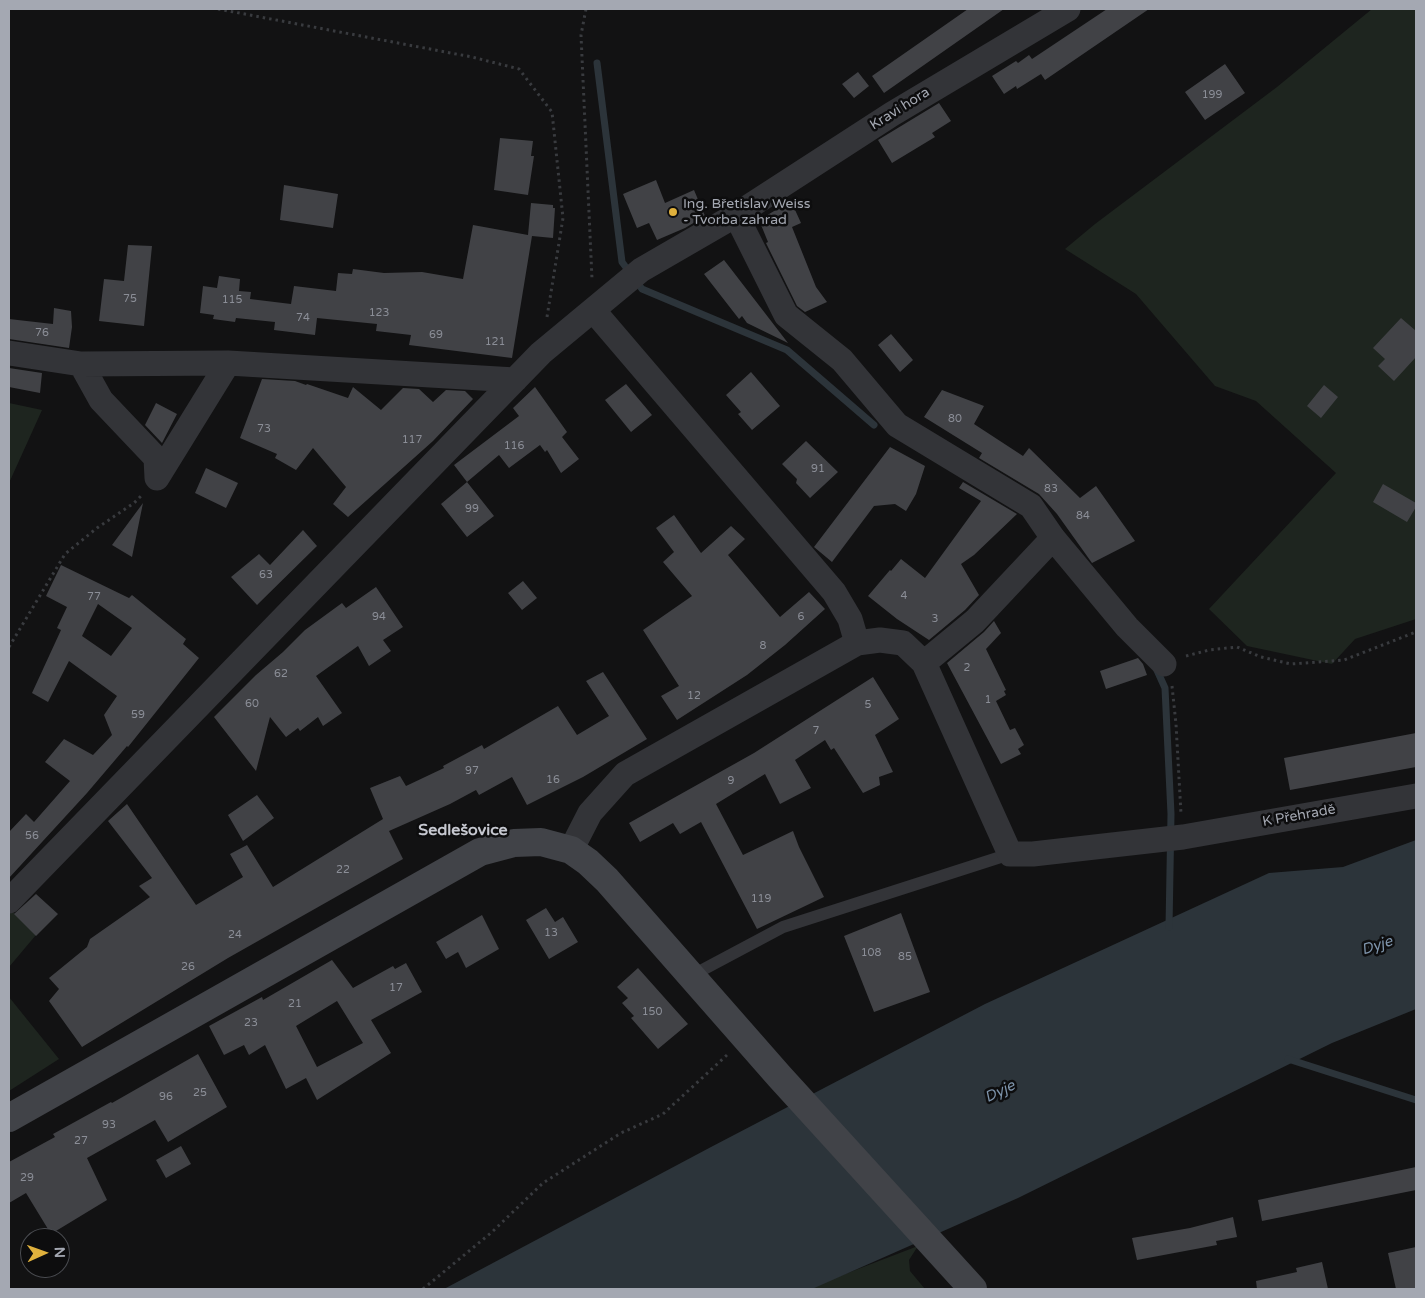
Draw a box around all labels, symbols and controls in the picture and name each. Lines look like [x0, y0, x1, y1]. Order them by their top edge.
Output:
street label: Kraví hora [867, 84, 933, 134]
house number: 199 [1202, 88, 1222, 102]
place label: Ing. Břetislav Weiss - Tvorba zahrad [683, 196, 810, 228]
marker: Ing. Břetislav Weiss - Tvorba zahrad [667, 206, 679, 218]
house number: 75 [123, 292, 137, 306]
house number: 115 [222, 293, 242, 307]
house number: 123 [369, 306, 389, 320]
house number: 74 [296, 311, 310, 325]
house number: 76 [35, 326, 49, 340]
house number: 69 [429, 328, 443, 342]
house number: 121 [485, 335, 505, 349]
house number: 80 [948, 412, 962, 426]
house number: 73 [257, 422, 271, 436]
house number: 117 [402, 433, 422, 447]
house number: 116 [504, 439, 524, 453]
house number: 91 [811, 462, 825, 476]
house number: 83 [1044, 482, 1058, 496]
house number: 99 [465, 502, 479, 516]
house number: 84 [1076, 509, 1090, 523]
house number: 63 [259, 568, 273, 582]
house number: 4 [901, 589, 907, 603]
house number: 77 [87, 590, 101, 604]
house number: 94 [372, 610, 386, 624]
house number: 6 [798, 610, 804, 624]
house number: 3 [932, 612, 938, 626]
house number: 8 [760, 639, 766, 653]
house number: 2 [964, 661, 970, 675]
house number: 62 [274, 667, 288, 681]
house number: 12 [687, 689, 701, 703]
house number: 1 [985, 693, 991, 707]
house number: 60 [245, 697, 259, 711]
house number: 5 [865, 698, 871, 712]
house number: 59 [131, 708, 145, 722]
house number: 7 [813, 724, 819, 738]
house number: 97 [465, 764, 479, 778]
house number: 16 [546, 773, 560, 787]
house number: 9 [728, 774, 734, 788]
street label: K Přehradě [1261, 801, 1337, 831]
district label: Sedlešovice [418, 821, 508, 841]
house number: 56 [25, 829, 39, 843]
house number: 22 [336, 863, 350, 877]
house number: 119 [751, 892, 771, 906]
house number: 13 [544, 926, 558, 940]
house number: 24 [228, 928, 242, 942]
water label: Dyje [1359, 933, 1395, 959]
house number: 108 [861, 946, 881, 960]
house number: 85 [898, 950, 912, 964]
house number: 26 [181, 960, 195, 974]
house number: 17 [389, 981, 403, 995]
house number: 21 [288, 997, 302, 1011]
house number: 150 [642, 1005, 662, 1019]
house number: 23 [244, 1016, 258, 1030]
water label: Dyje [982, 1077, 1018, 1107]
house number: 25 [193, 1086, 207, 1100]
house number: 96 [159, 1090, 173, 1104]
house number: 93 [102, 1118, 116, 1132]
house number: 27 [74, 1134, 88, 1148]
house number: 29 [20, 1171, 34, 1185]
north arrow [20, 1228, 70, 1278]
text: N [51, 1247, 68, 1258]

